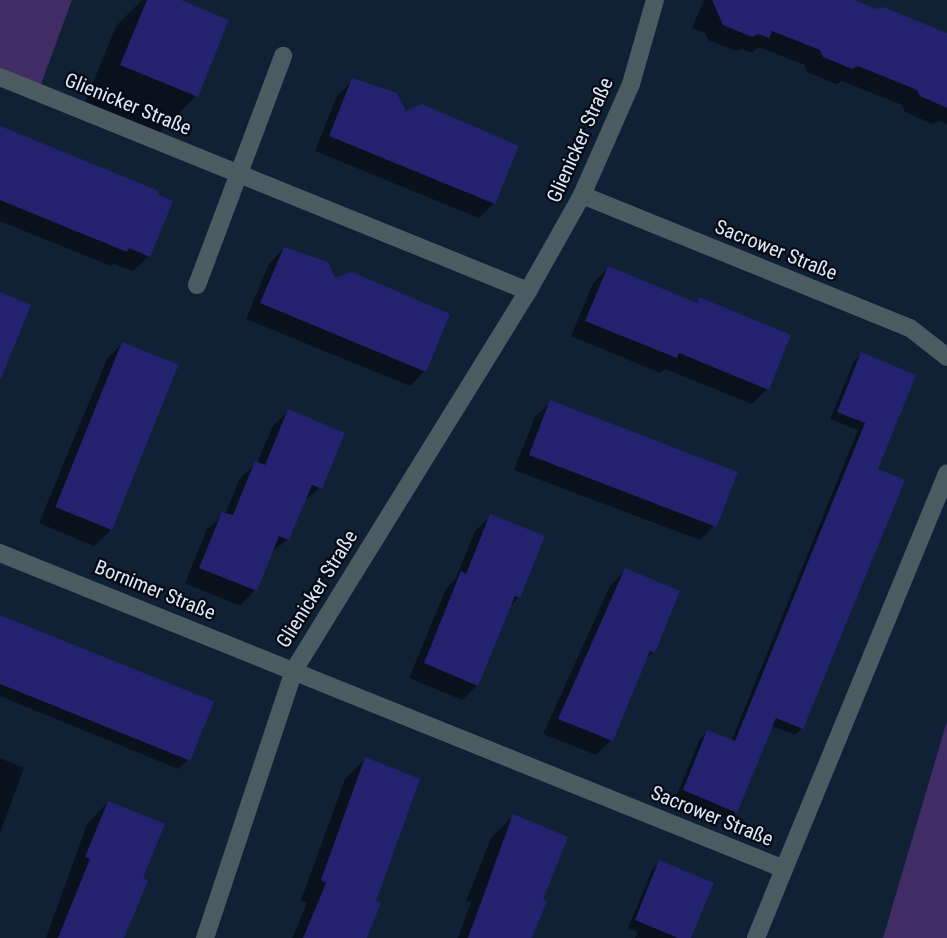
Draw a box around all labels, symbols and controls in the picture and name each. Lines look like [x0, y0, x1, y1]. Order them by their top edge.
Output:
street label: Glienicker Straße [61, 68, 195, 140]
street label: Glienicker Straße [542, 74, 618, 206]
street label: Sacrower Straße [711, 215, 841, 285]
street label: Glienicker Straße [271, 526, 363, 652]
street label: Bornimer Straße [91, 555, 219, 625]
street label: Sacrower Straße [647, 781, 777, 851]

